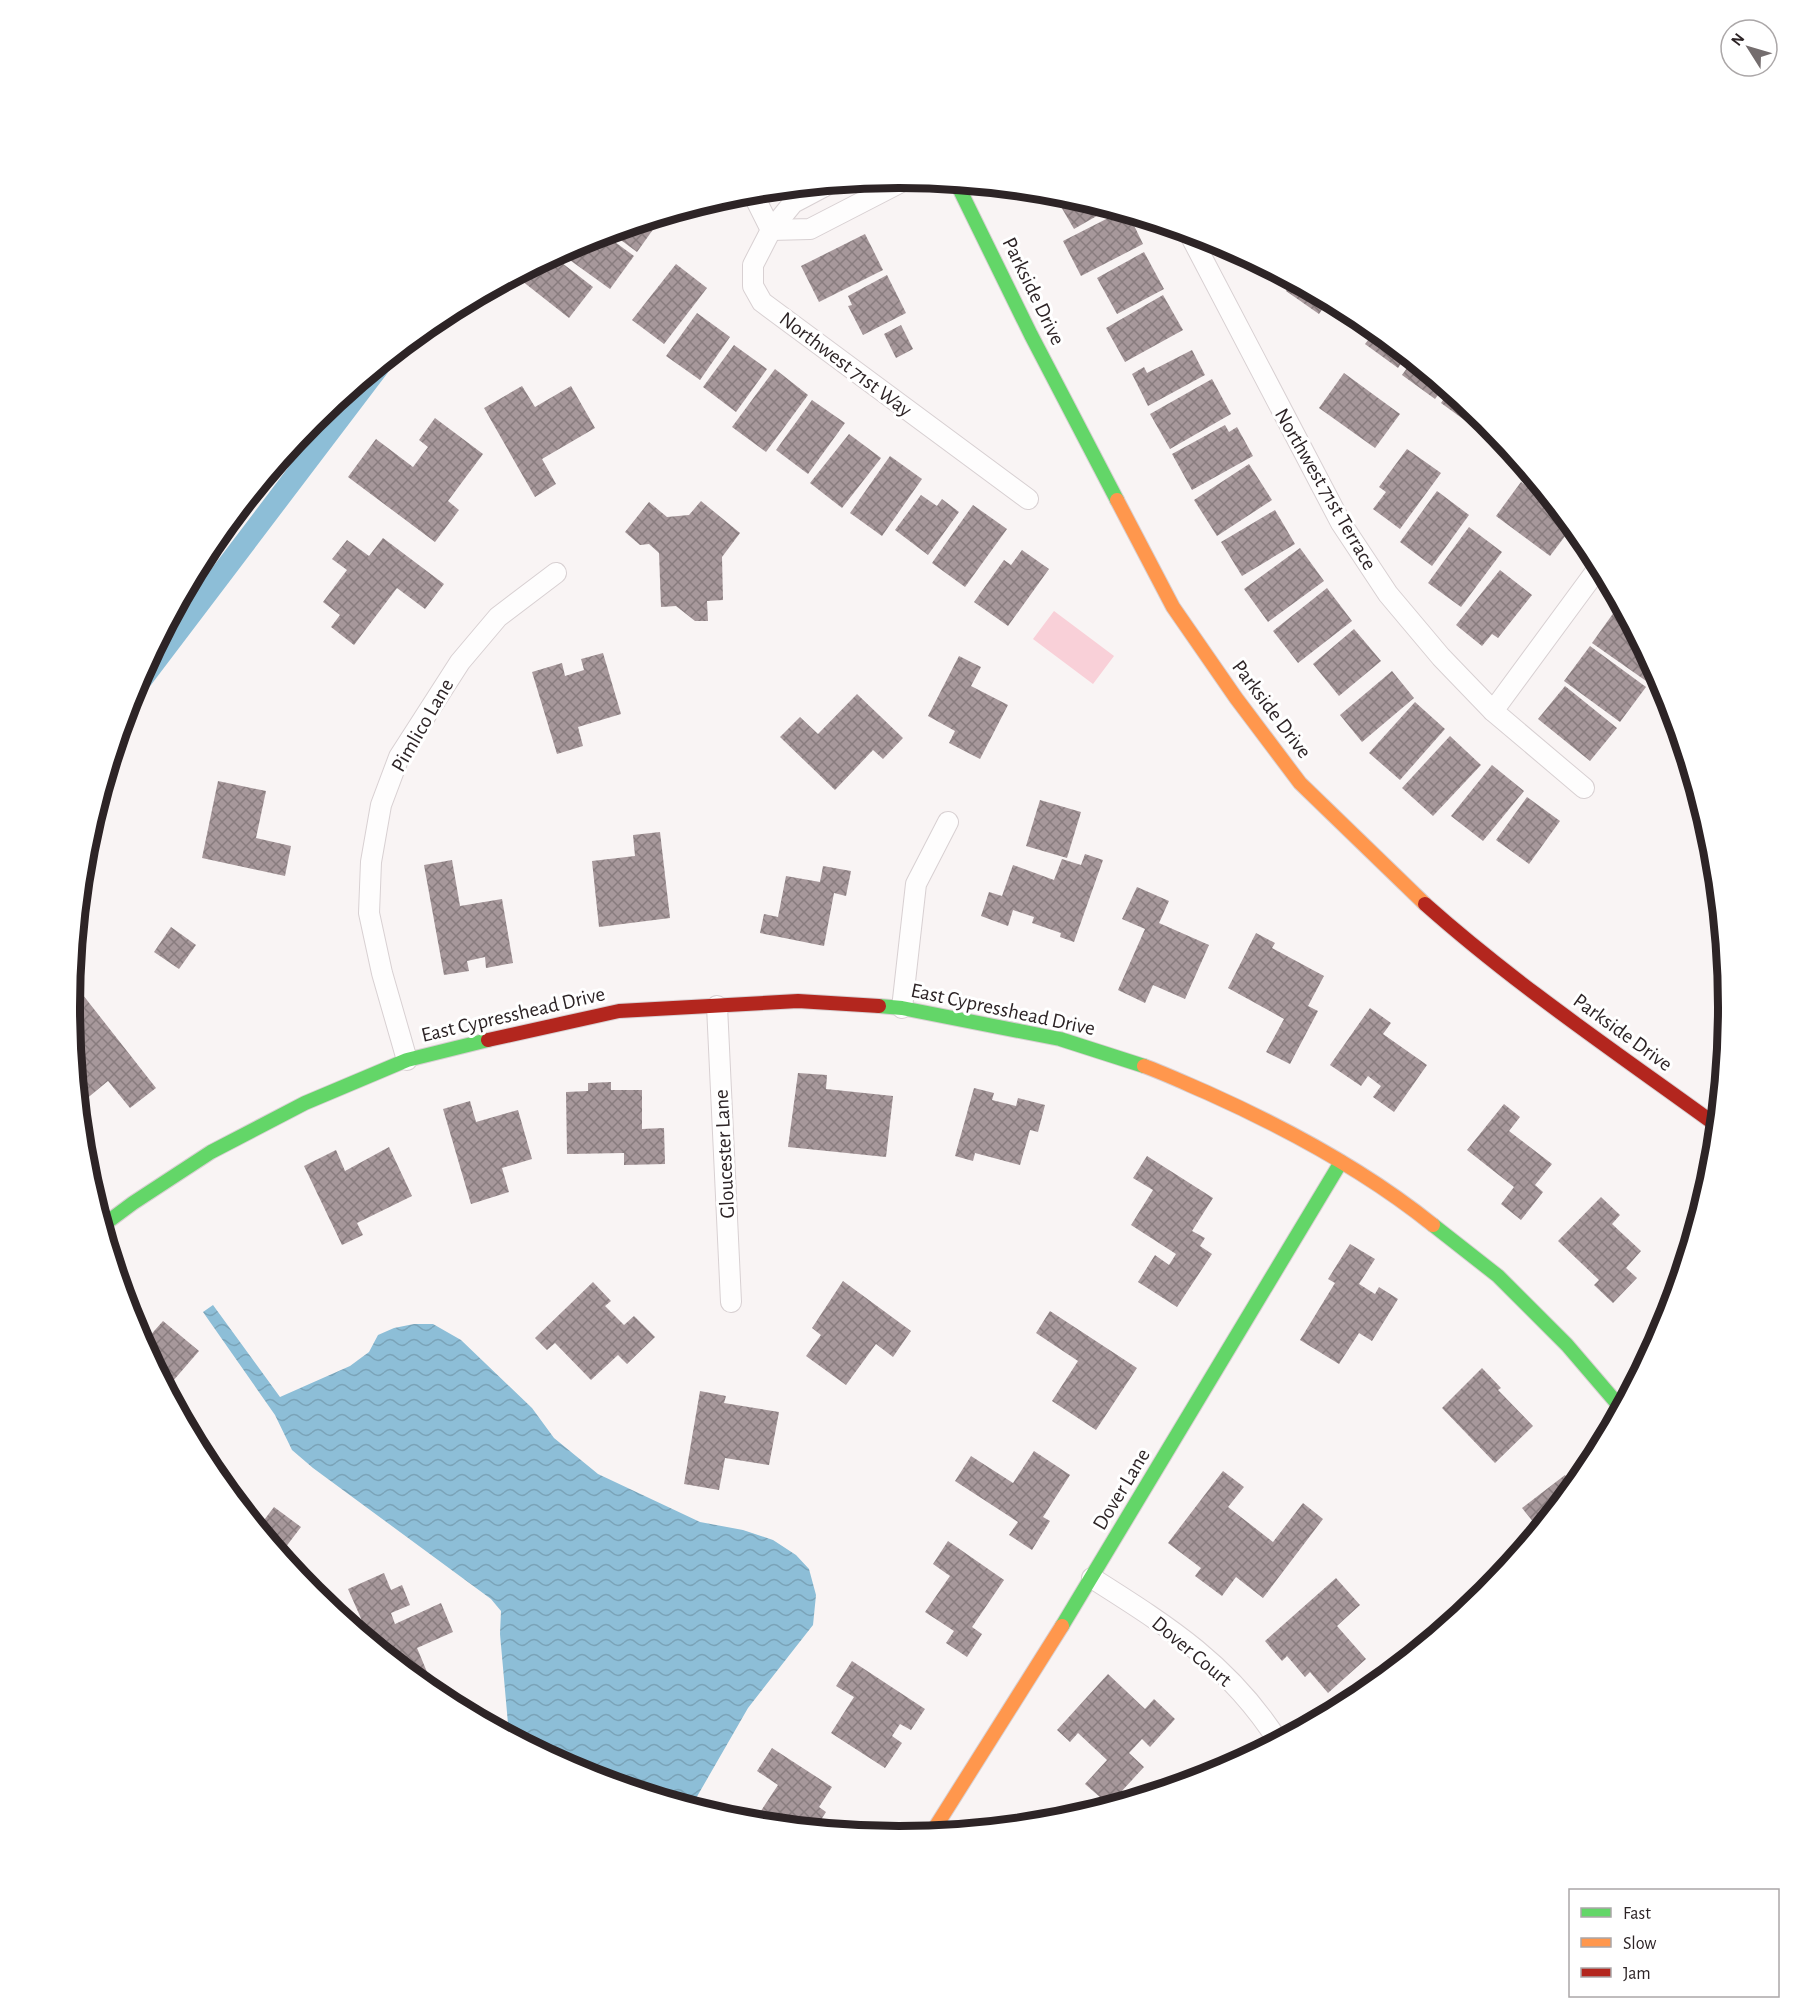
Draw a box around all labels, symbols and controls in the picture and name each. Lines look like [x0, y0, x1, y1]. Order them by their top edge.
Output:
north arrow [1719, 18, 1779, 78]
text: N [1728, 30, 1748, 49]
street label: Parkside Drive [999, 234, 1069, 348]
street label: Northwest 71st Way [776, 308, 916, 421]
street label: Northwest 71st Terrace [1271, 405, 1380, 574]
street label: Parkside Drive [1228, 656, 1315, 762]
street label: Pimlico Lane [387, 675, 457, 775]
street label: East Cypresshead Drive [909, 980, 1097, 1039]
street label: East Cypresshead Drive [419, 983, 607, 1046]
street label: Parkside Drive [1569, 990, 1676, 1075]
street label: Gloucester Lane [711, 1089, 738, 1219]
street label: Dover Lane [1089, 1445, 1154, 1534]
street label: Dover Court [1148, 1612, 1236, 1691]
legend [1569, 1889, 1779, 1997]
text: Fast [1623, 1905, 1651, 1923]
text: Slow [1623, 1935, 1656, 1953]
text: Jam [1623, 1965, 1651, 1983]

